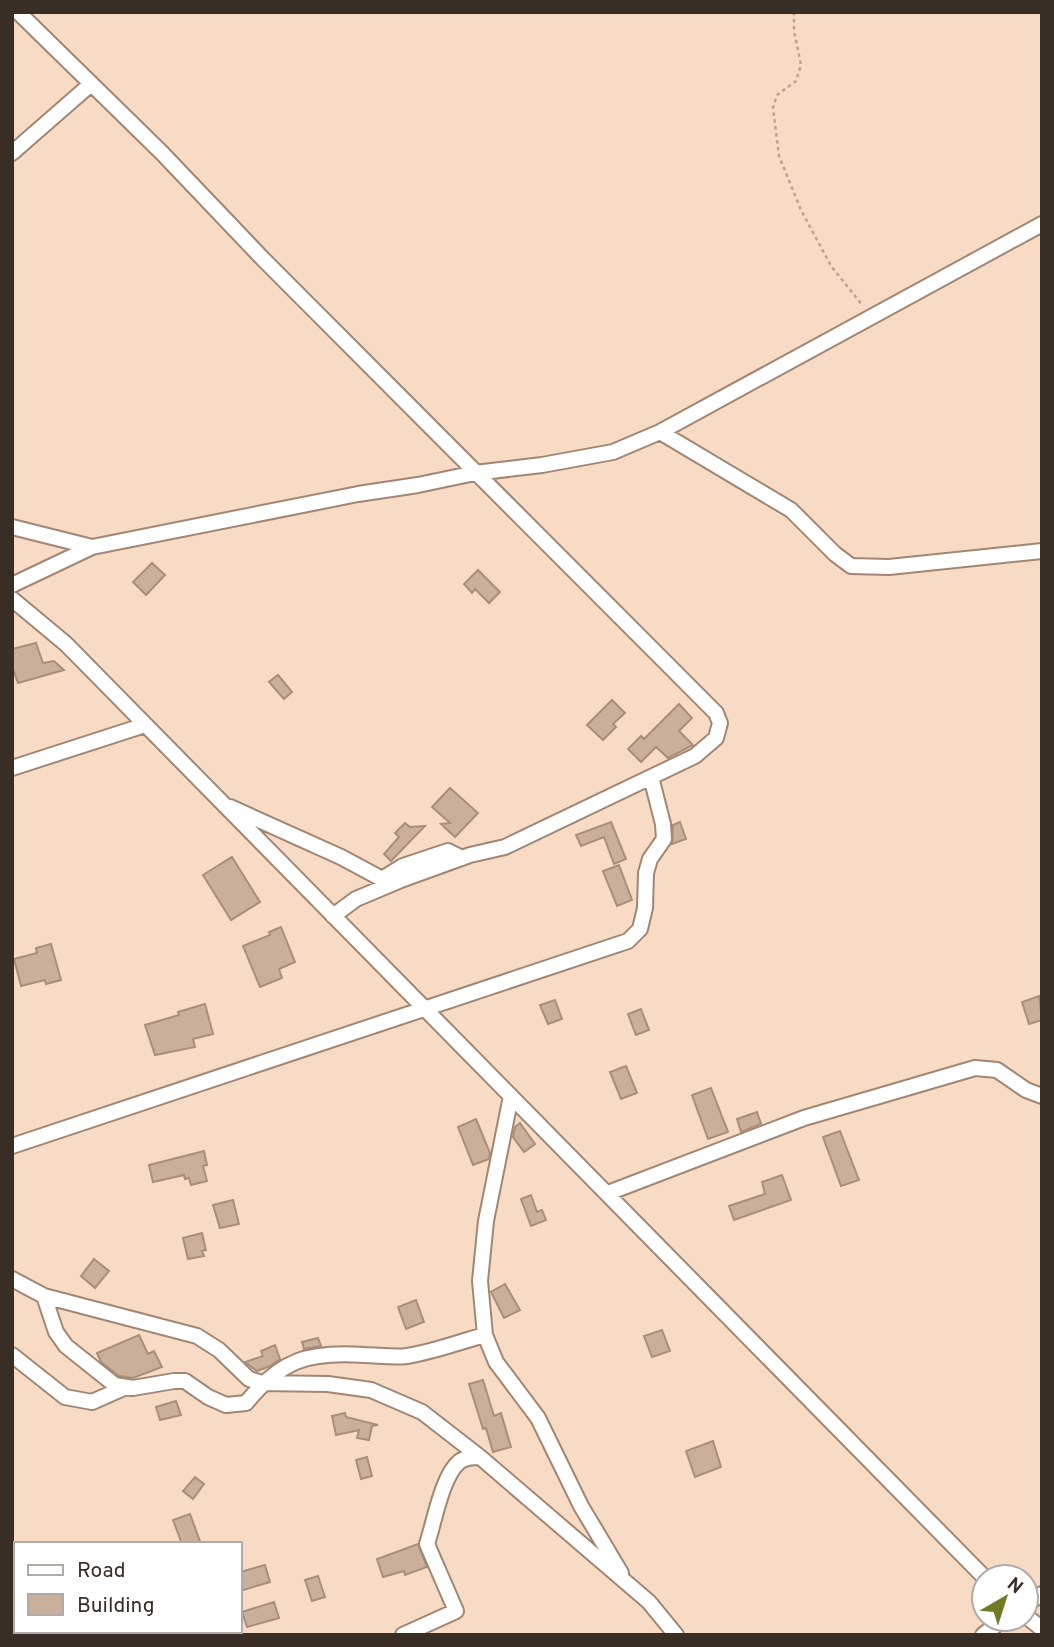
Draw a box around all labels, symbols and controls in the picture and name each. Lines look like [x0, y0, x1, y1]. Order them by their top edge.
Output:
legend [14, 1542, 242, 1633]
text: Road [77, 1558, 126, 1585]
north arrow [970, 1563, 1040, 1633]
text: N [1002, 1573, 1027, 1600]
text: Building [77, 1593, 155, 1620]

